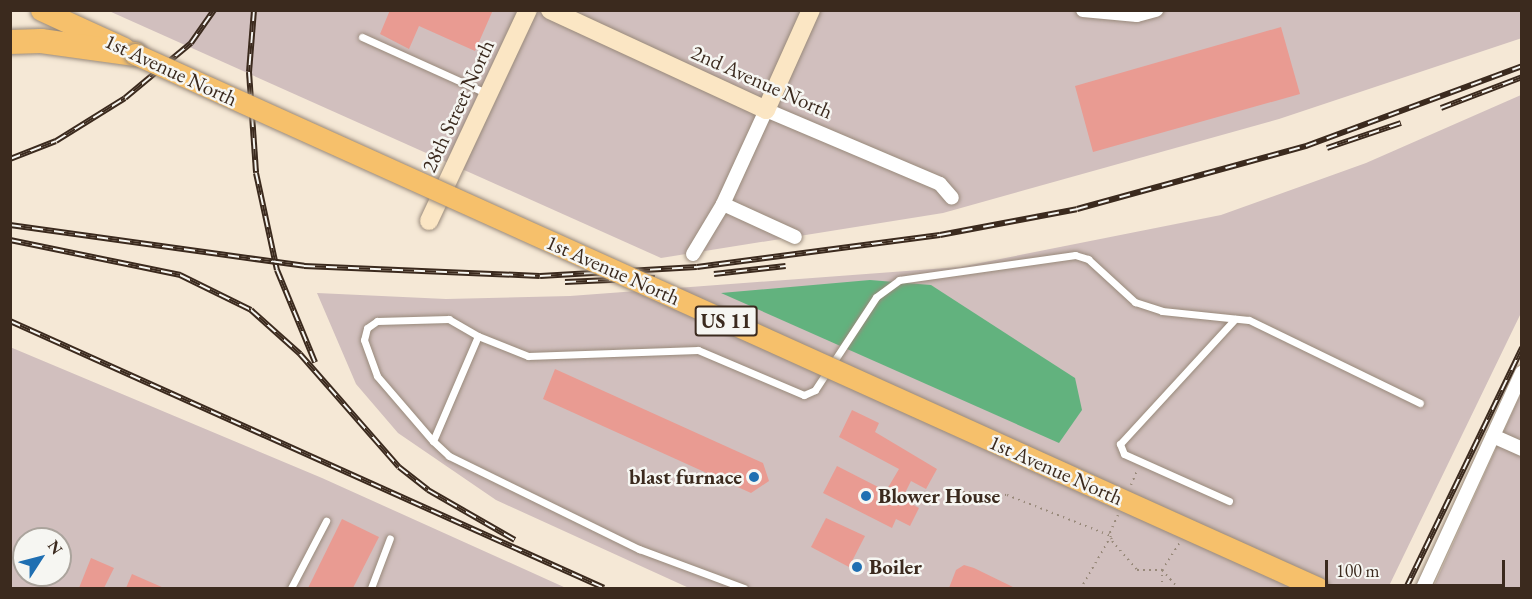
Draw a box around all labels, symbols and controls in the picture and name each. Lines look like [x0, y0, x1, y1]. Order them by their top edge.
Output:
street label: 1st Avenue North [101, 28, 241, 112]
street label: 28th Street North [416, 36, 500, 176]
street label: 2nd Avenue North [687, 40, 837, 124]
street label: 1st Avenue North [542, 229, 684, 311]
road number: US 11 [694, 304, 758, 338]
street label: 1st Avenue North [985, 429, 1127, 511]
place label: blast furnace [629, 464, 742, 490]
marker: blast furnace [747, 470, 761, 484]
place label: Blower House [878, 483, 1000, 509]
marker: Blower House [859, 489, 873, 503]
north arrow [12, 527, 72, 587]
text: N [43, 536, 68, 559]
scale bar [1328, 548, 1508, 586]
place label: Boiler [869, 554, 922, 580]
text: 100 m [1336, 559, 1380, 582]
marker: Boiler [850, 560, 864, 574]

